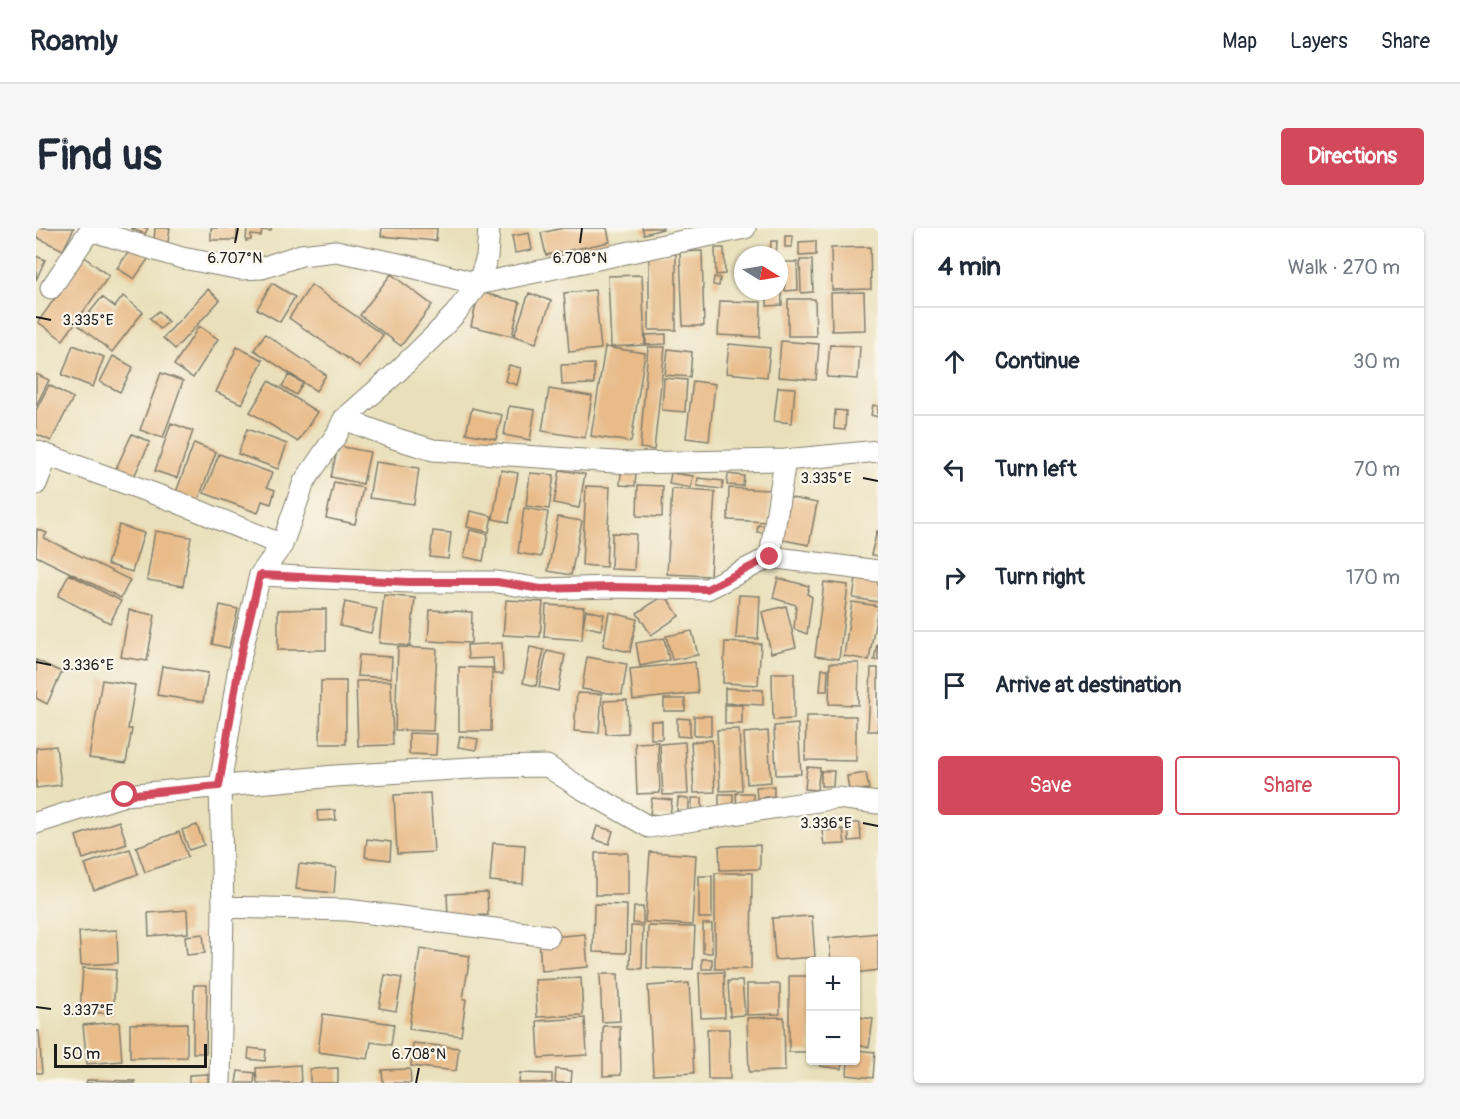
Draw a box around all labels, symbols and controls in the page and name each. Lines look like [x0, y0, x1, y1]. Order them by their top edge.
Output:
text: Roamly [30, 24, 118, 59]
text: Map [1222, 28, 1257, 55]
text: Layers [1290, 28, 1348, 55]
text: Share [1381, 28, 1430, 55]
button: Directions [1281, 128, 1424, 185]
text: Find us [36, 130, 162, 182]
north arrow [734, 246, 788, 300]
text: 6.707°N [208, 249, 262, 268]
text: 6.708°N [553, 249, 607, 268]
text: 4 min [938, 251, 1001, 283]
text: Walk · 270 m [1288, 255, 1400, 280]
text: 3.335°E [63, 311, 114, 330]
icon: ahead [938, 345, 971, 378]
text: Continue [995, 347, 1079, 375]
text: 30 m [1353, 349, 1400, 374]
icon: left [938, 453, 971, 486]
text: Turn left [995, 455, 1077, 483]
text: 70 m [1354, 457, 1400, 482]
text: 3.335°E [801, 469, 852, 488]
route end [756, 543, 782, 569]
icon: right [938, 561, 971, 594]
text: Turn right [995, 563, 1085, 591]
text: 170 m [1346, 565, 1400, 590]
text: 3.336°E [62, 656, 114, 675]
icon: arrive [938, 669, 971, 702]
text: Arrive at destination [995, 671, 1181, 699]
button: Save [938, 756, 1163, 815]
button: Share [1175, 756, 1400, 815]
route start [111, 781, 137, 807]
text: 3.336°E [800, 814, 852, 833]
map controls [806, 957, 860, 1065]
button: + [806, 957, 860, 1011]
text: 3.337°E [63, 1001, 114, 1020]
button: − [806, 1011, 860, 1065]
scale bar [54, 1041, 207, 1068]
text: 50 m [63, 1044, 100, 1064]
text: 6.708°N [392, 1045, 446, 1064]

